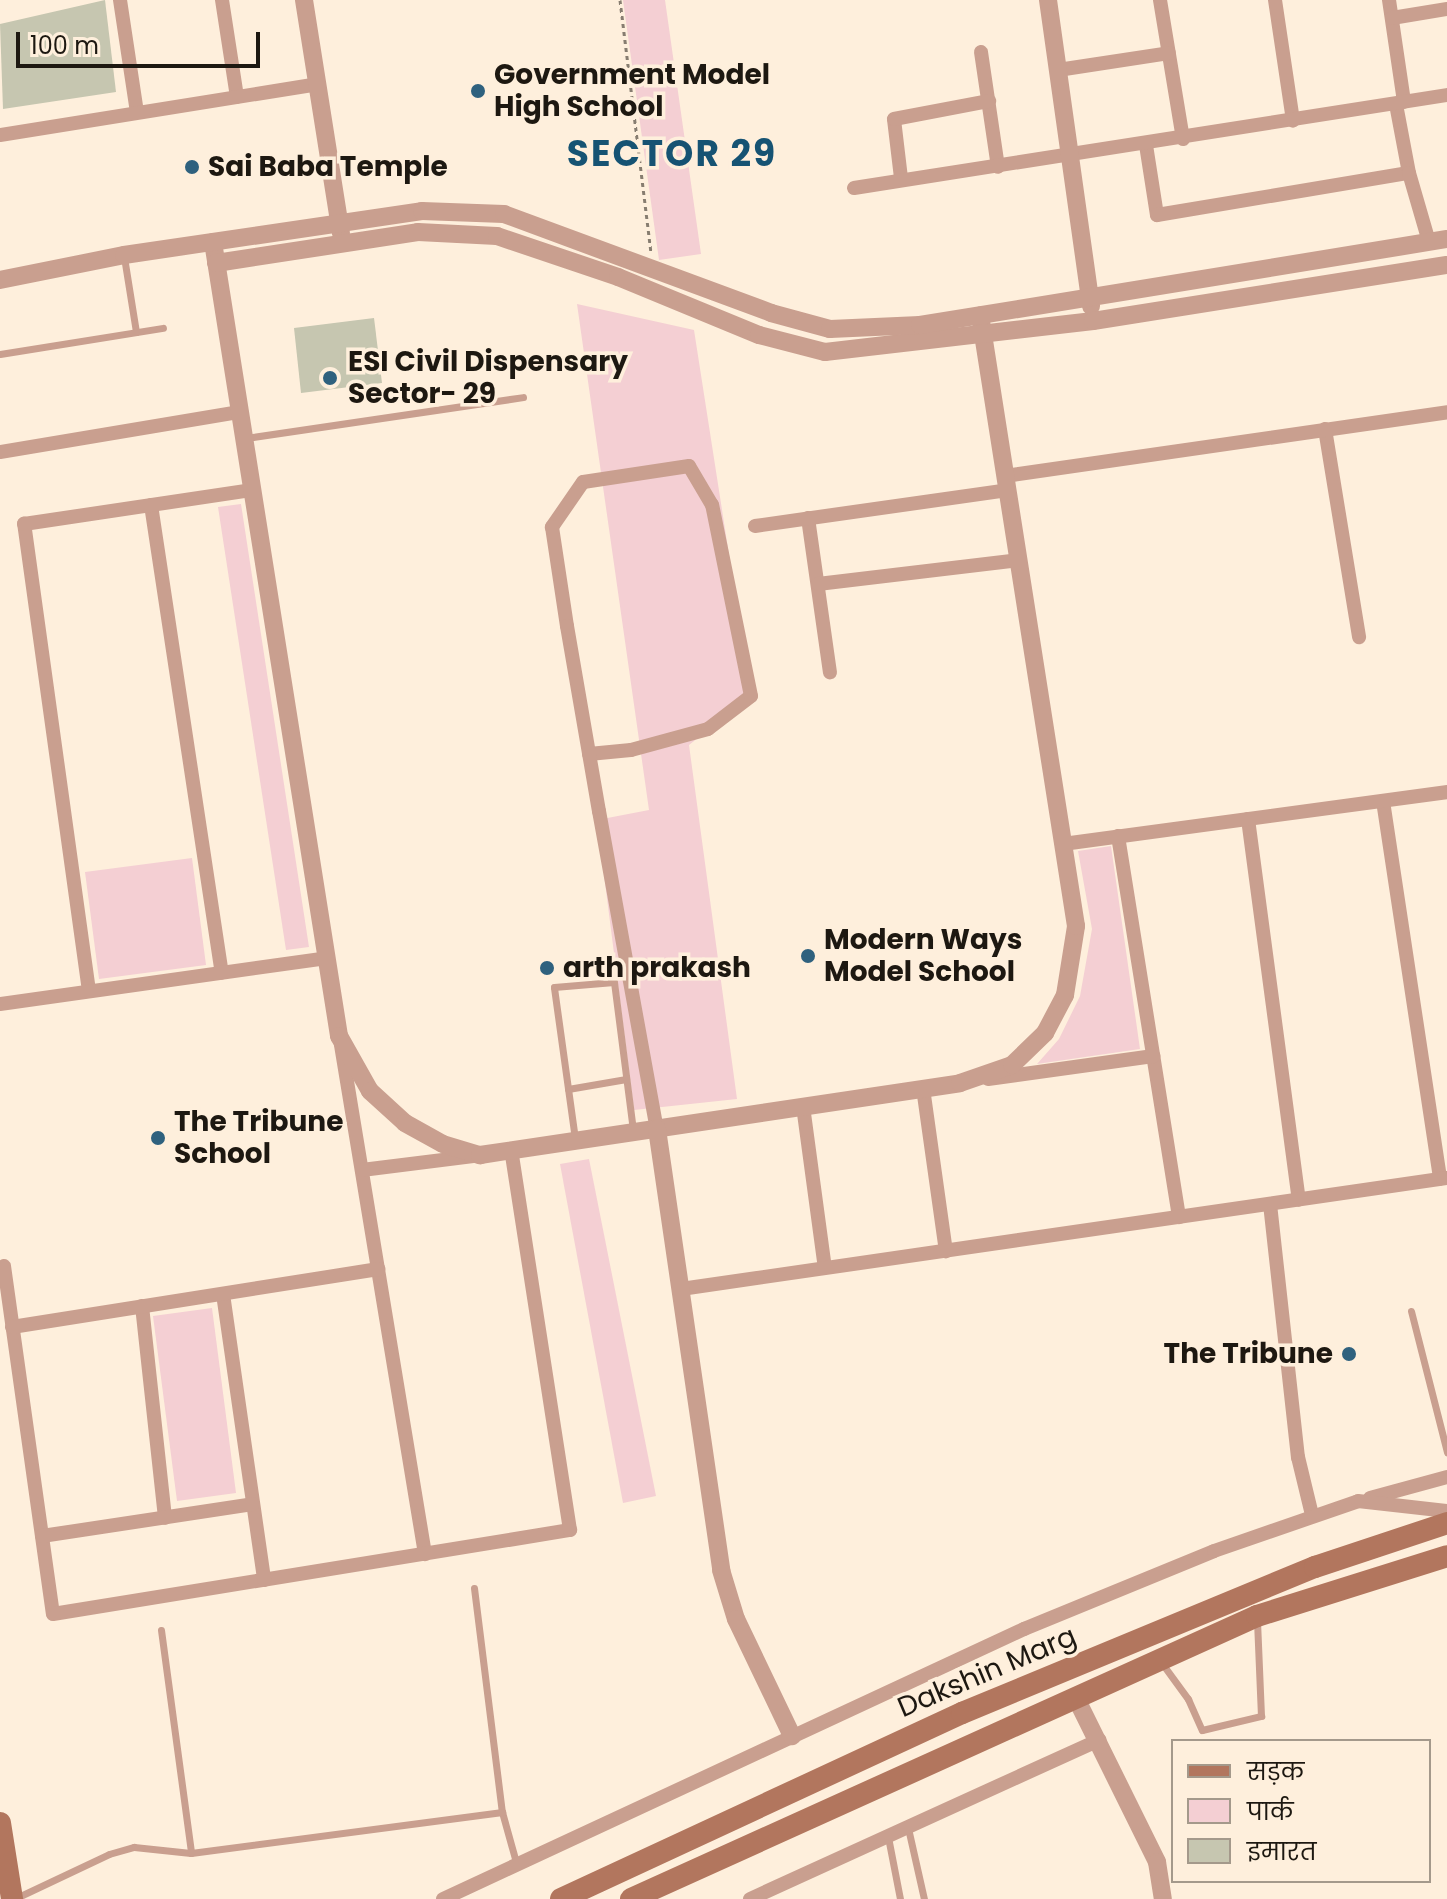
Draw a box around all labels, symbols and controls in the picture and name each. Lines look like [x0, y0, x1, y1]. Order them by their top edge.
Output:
scale bar [20, 16, 264, 66]
text: 100 m [30, 29, 99, 62]
place label: Government Model High School [494, 58, 770, 124]
marker: Government Model High School [469, 82, 487, 100]
district label: SECTOR 29 [567, 132, 777, 176]
place label: Sai Baba Temple [208, 150, 448, 184]
marker: Sai Baba Temple [183, 158, 201, 176]
place label: ESI Civil Dispensary Sector- 29 [348, 345, 628, 411]
marker: ESI Civil Dispensary Sector- 29 [319, 367, 341, 389]
place label: Modern Ways Model School [824, 923, 1022, 989]
marker: Modern Ways Model School [799, 947, 817, 965]
place label: arth prakash [563, 951, 751, 985]
marker: arth prakash [538, 959, 556, 977]
place label: The Tribune School [174, 1105, 343, 1171]
marker: The Tribune School [149, 1129, 167, 1147]
place label: The Tribune [1164, 1337, 1333, 1371]
marker: The Tribune [1340, 1345, 1358, 1363]
street label: Dakshin Marg [893, 1619, 1081, 1725]
legend [1171, 1739, 1431, 1883]
text: सड़क [1247, 1755, 1304, 1788]
text: पार्क [1247, 1795, 1294, 1828]
text: इमारत [1247, 1835, 1316, 1868]

